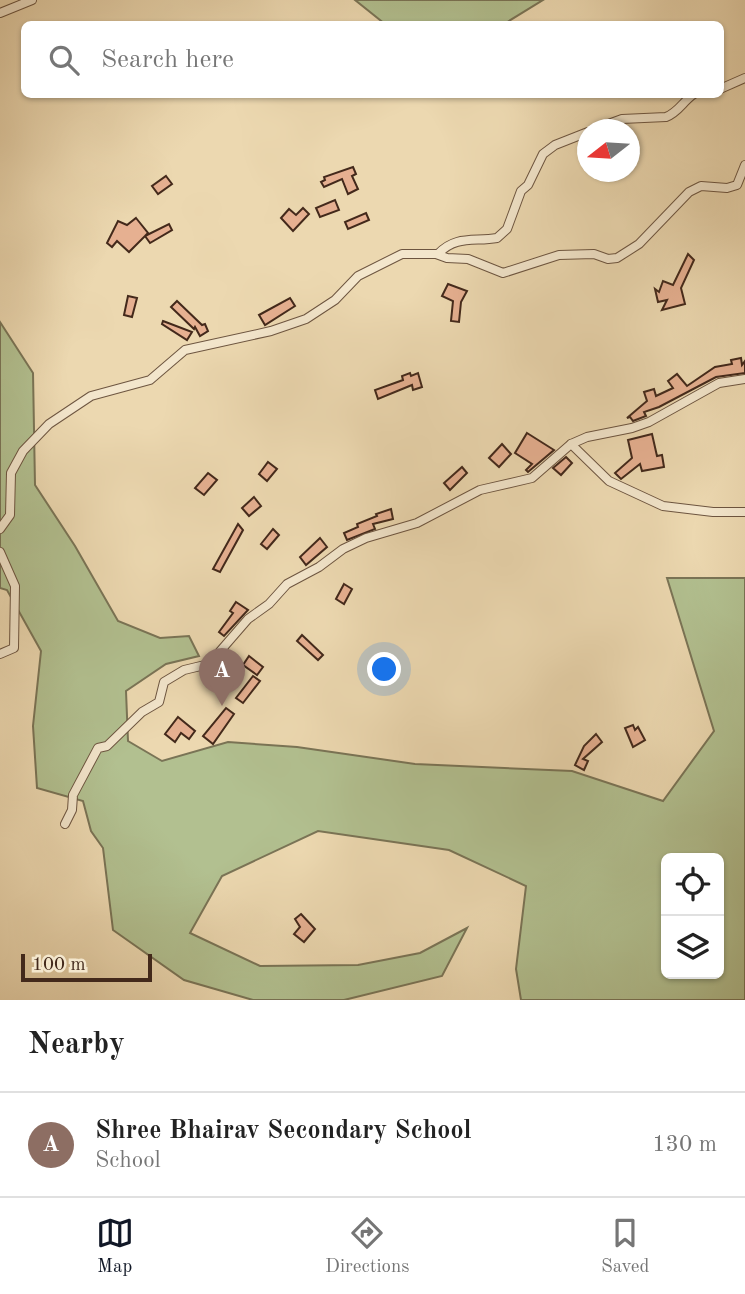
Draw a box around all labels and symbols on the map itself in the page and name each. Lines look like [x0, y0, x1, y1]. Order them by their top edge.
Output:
north arrow [577, 119, 640, 182]
pin: A [199, 648, 245, 706]
your location [367, 652, 401, 686]
scale bar [21, 951, 152, 983]

